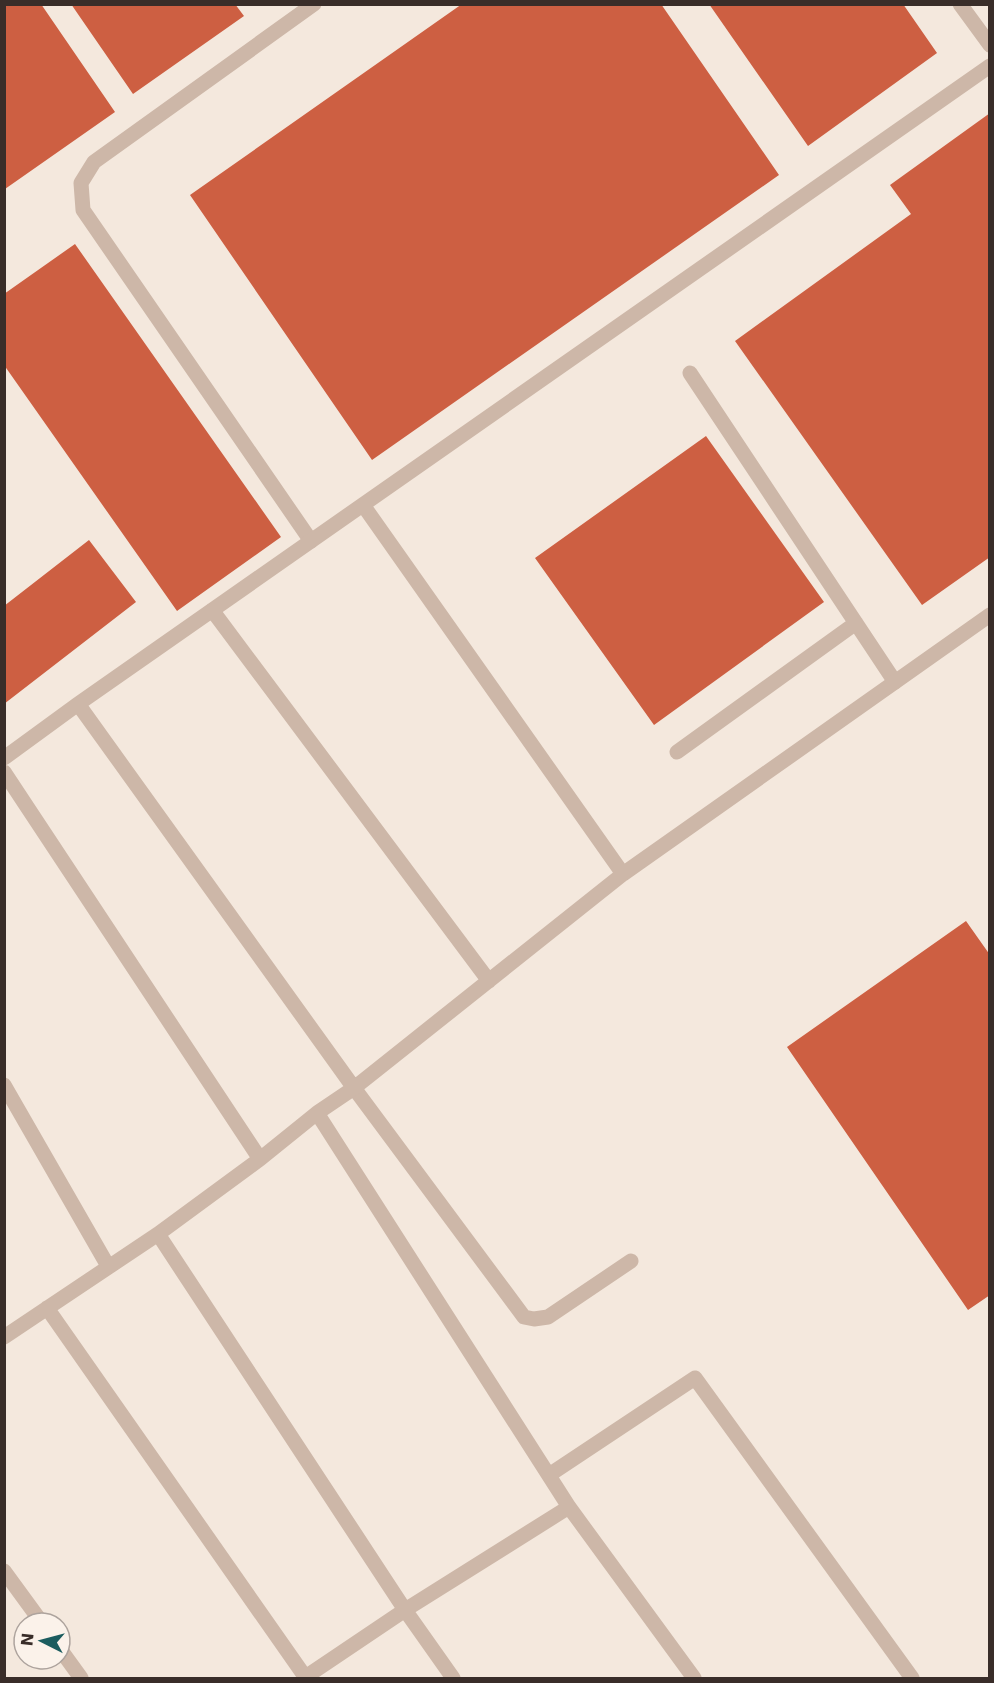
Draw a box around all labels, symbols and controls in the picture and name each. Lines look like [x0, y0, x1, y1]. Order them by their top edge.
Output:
north arrow [12, 1611, 72, 1671]
text: N [17, 1632, 38, 1647]

